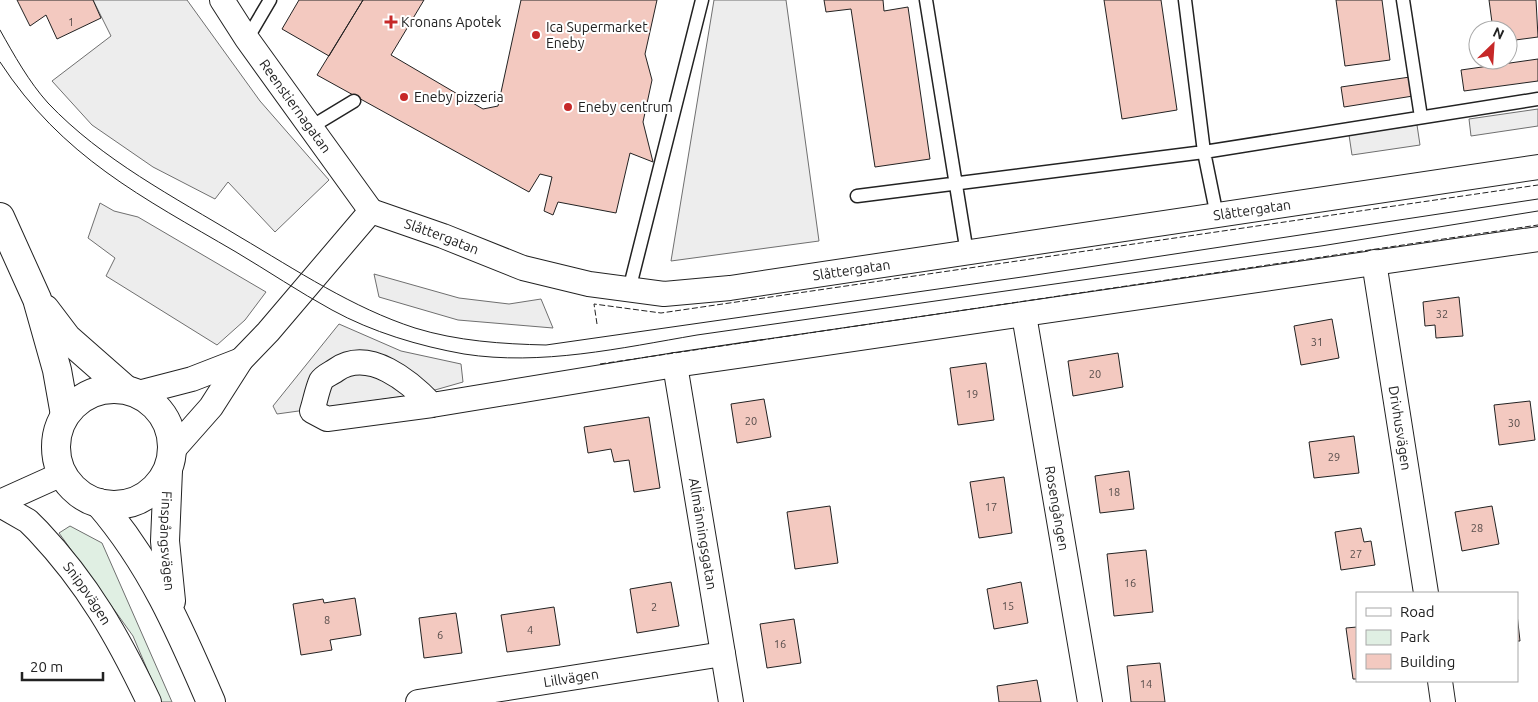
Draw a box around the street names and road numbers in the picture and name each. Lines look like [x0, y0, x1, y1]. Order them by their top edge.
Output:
street label: Reenstiernagatan [256, 56, 334, 156]
street label: Slåttergatan [1212, 196, 1292, 224]
street label: Slåttergatan [402, 215, 481, 258]
street label: Slåttergatan [812, 256, 891, 284]
street label: Drivhusvägen [1386, 385, 1415, 471]
street label: Rosengången [1042, 465, 1072, 552]
street label: Allmänningsgatan [686, 477, 720, 591]
street label: Finspångsvägen [157, 491, 178, 592]
street label: Snippvägen [60, 559, 115, 628]
street label: Lillvägen [542, 666, 600, 690]

